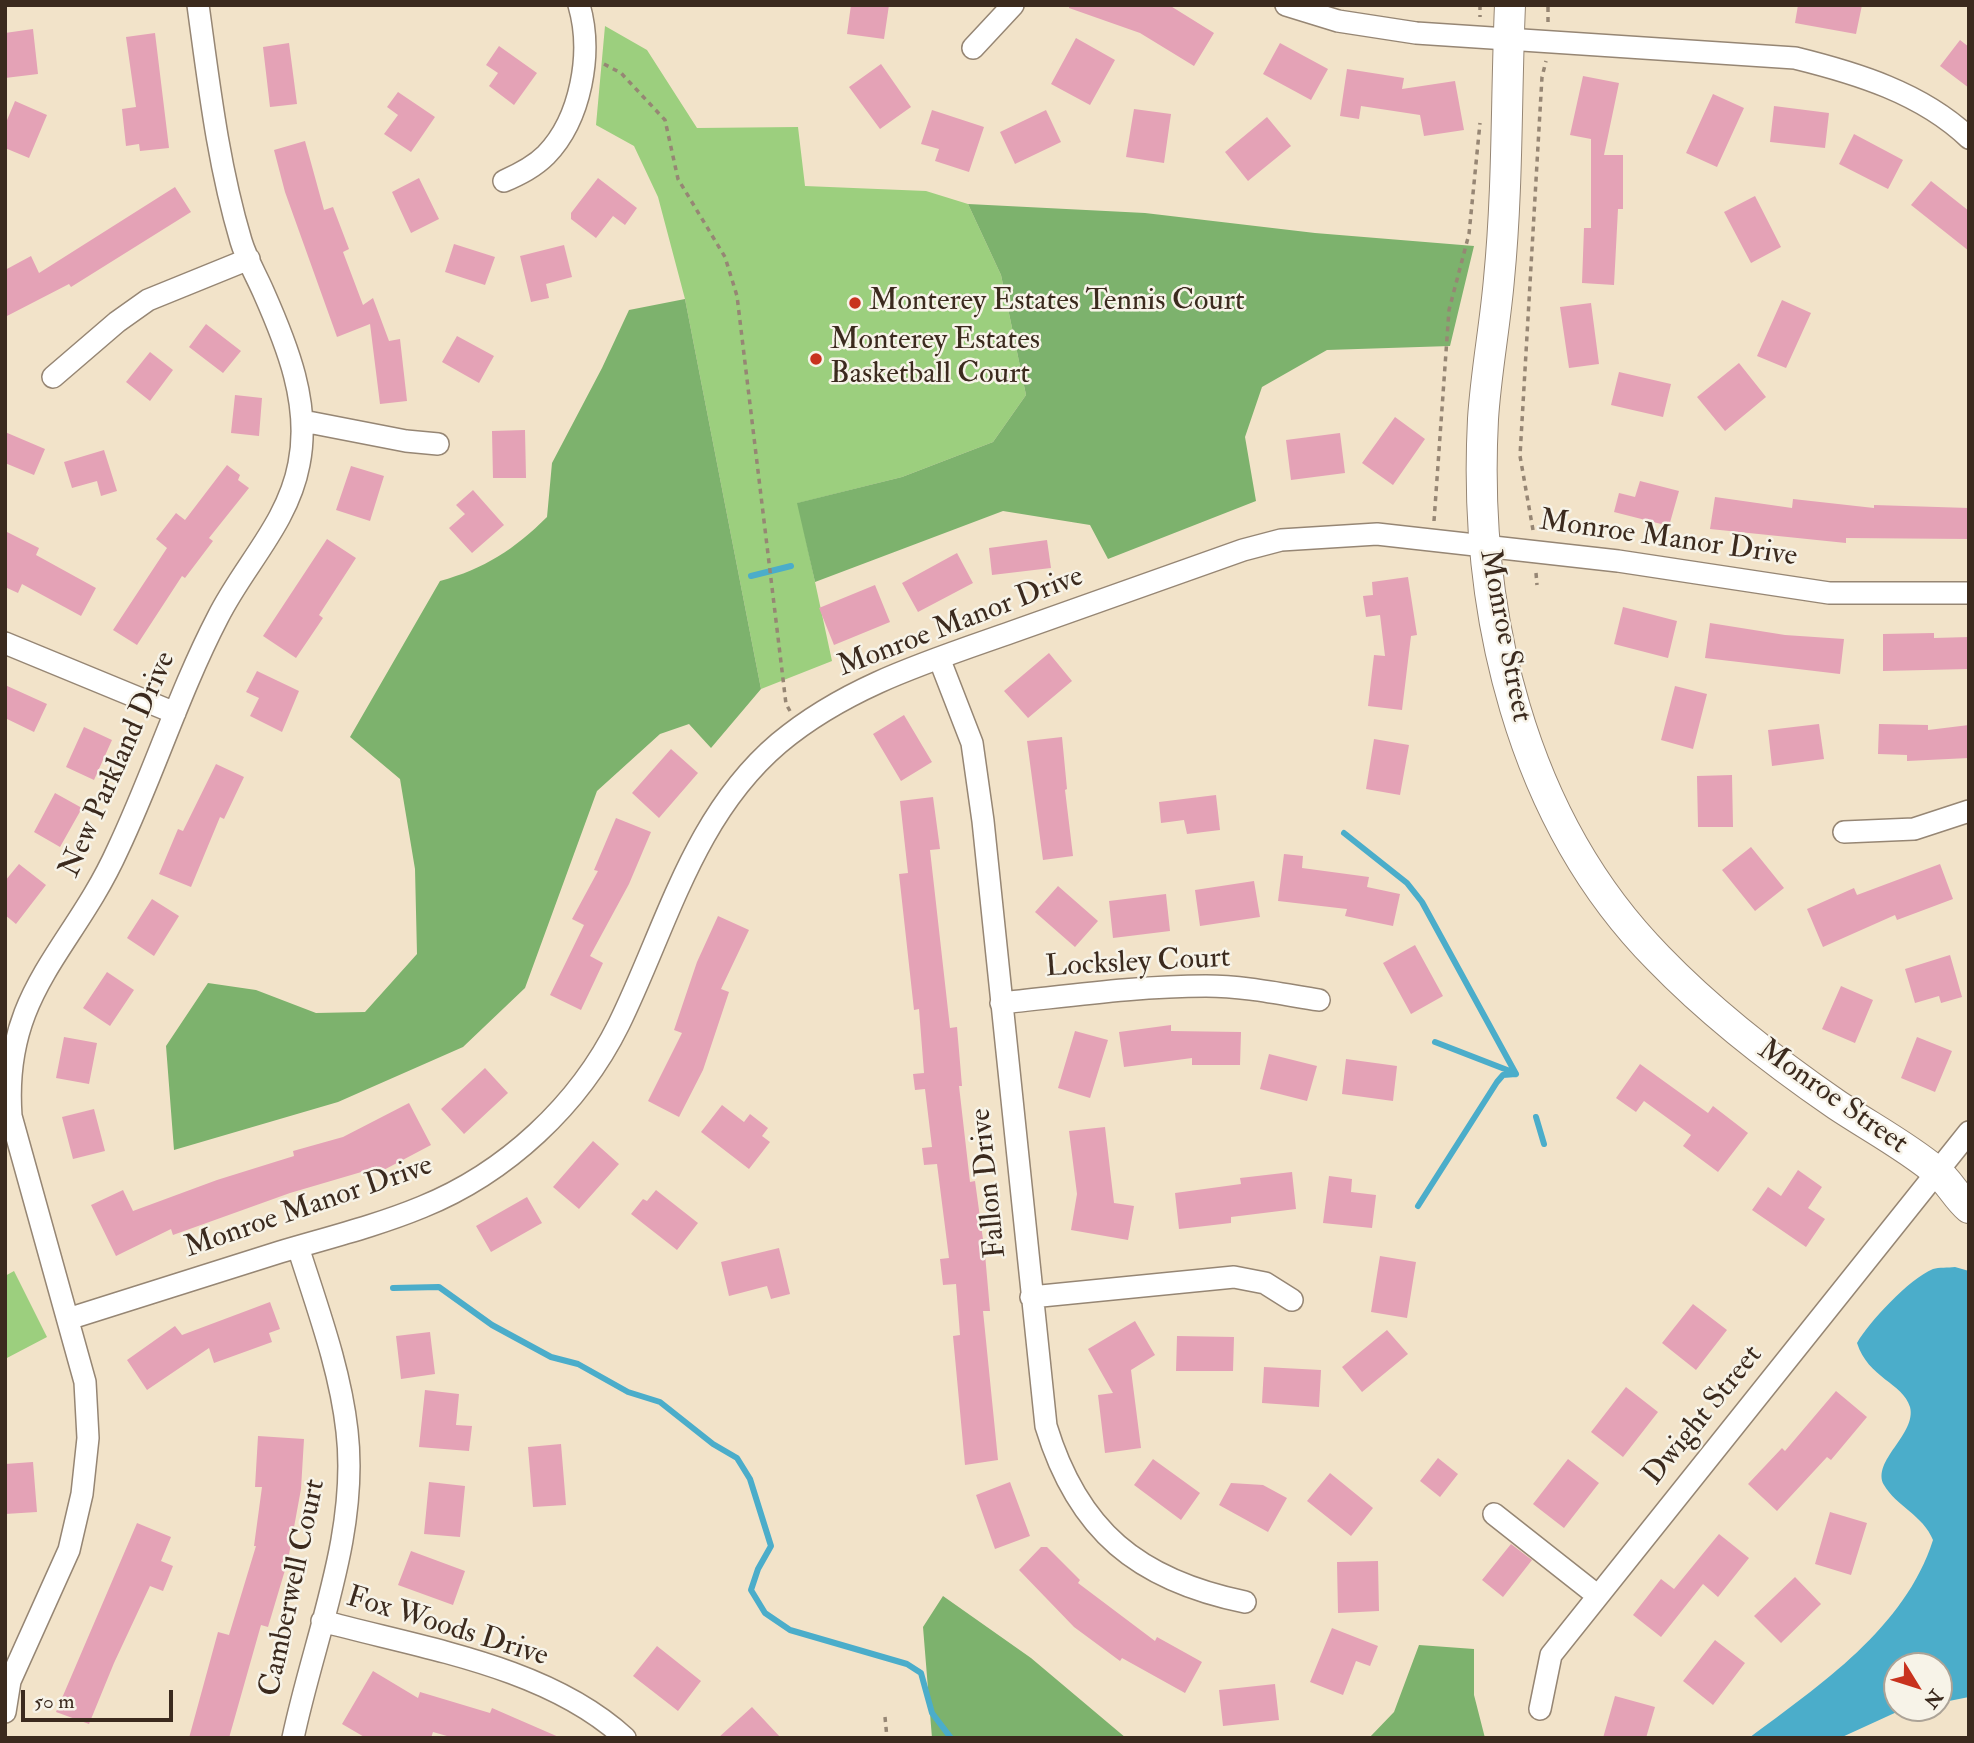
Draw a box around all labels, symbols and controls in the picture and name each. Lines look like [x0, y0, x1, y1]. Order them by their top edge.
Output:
place label: Monterey Estates Tennis Court [869, 285, 1245, 321]
marker: Monterey Estates Tennis Court [847, 295, 863, 311]
place label: Monterey Estates Basketball Court [830, 324, 1040, 394]
marker: Monterey Estates Basketball Court [808, 351, 824, 367]
street label: Monroe Manor Drive [1537, 504, 1799, 576]
street label: Monroe Street [1470, 547, 1538, 725]
street label: Monroe Manor Drive [833, 560, 1089, 686]
street label: New Parkland Drive [53, 647, 185, 883]
street label: Locksley Court [1045, 941, 1231, 987]
street label: Monroe Street [1750, 1033, 1914, 1163]
street label: Fallon Drive [964, 1106, 1016, 1260]
street label: Monroe Manor Drive [180, 1149, 438, 1267]
street label: Dwight Street [1637, 1339, 1771, 1493]
street label: Camberwell Court [253, 1476, 335, 1700]
street label: Fox Woods Drive [342, 1580, 552, 1676]
north arrow [1883, 1652, 1953, 1722]
scale bar [24, 1676, 177, 1720]
text: N [1918, 1685, 1948, 1713]
text: 50 m [34, 1688, 75, 1715]

